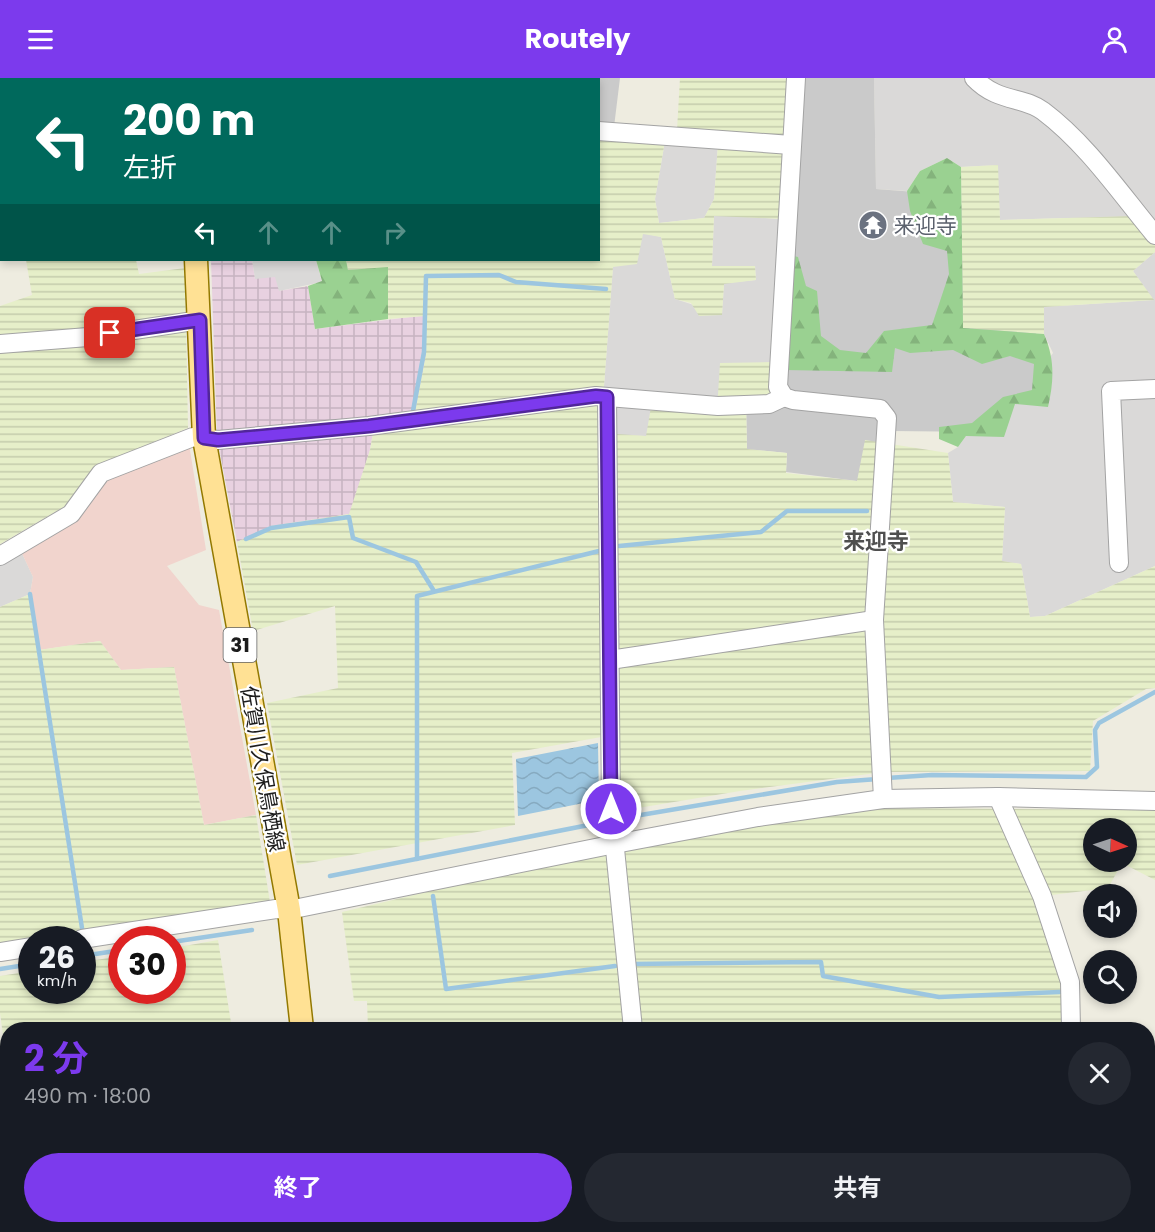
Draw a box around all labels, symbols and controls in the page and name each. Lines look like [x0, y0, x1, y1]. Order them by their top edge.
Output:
text: Routely [525, 20, 630, 57]
icon: menu [24, 23, 57, 56]
icon: person [1098, 23, 1131, 56]
text: 200 m [123, 91, 255, 150]
icon: left [24, 102, 102, 180]
text: 左折 [123, 149, 177, 186]
temple icon: 来迎寺 [857, 209, 889, 241]
place label: 来迎寺 [894, 211, 957, 240]
icon: left [189, 216, 222, 249]
icon: ahead [252, 216, 285, 249]
icon: ahead [315, 216, 348, 249]
icon: right [378, 216, 411, 249]
pin [84, 307, 135, 358]
icon: arrive [93, 316, 126, 349]
district label: 来迎寺 [843, 526, 909, 557]
road number: 31 [224, 628, 256, 662]
street label: 佐賀川久保鳥栖線 [234, 684, 292, 854]
position arrow [579, 777, 643, 841]
north arrow [1083, 818, 1137, 872]
map controls [1083, 818, 1137, 1004]
button: sound [1083, 884, 1137, 938]
speed limit sign: 30 [108, 926, 186, 1004]
text: 26 [39, 936, 75, 979]
button: search [1083, 950, 1137, 1004]
text: km/h [37, 970, 77, 991]
text: 2 分 [24, 1033, 88, 1084]
button: close [1068, 1042, 1131, 1105]
text: 490 m · 18:00 [24, 1082, 151, 1110]
button: 終了 [24, 1153, 572, 1222]
button: 共有 [584, 1153, 1131, 1222]

